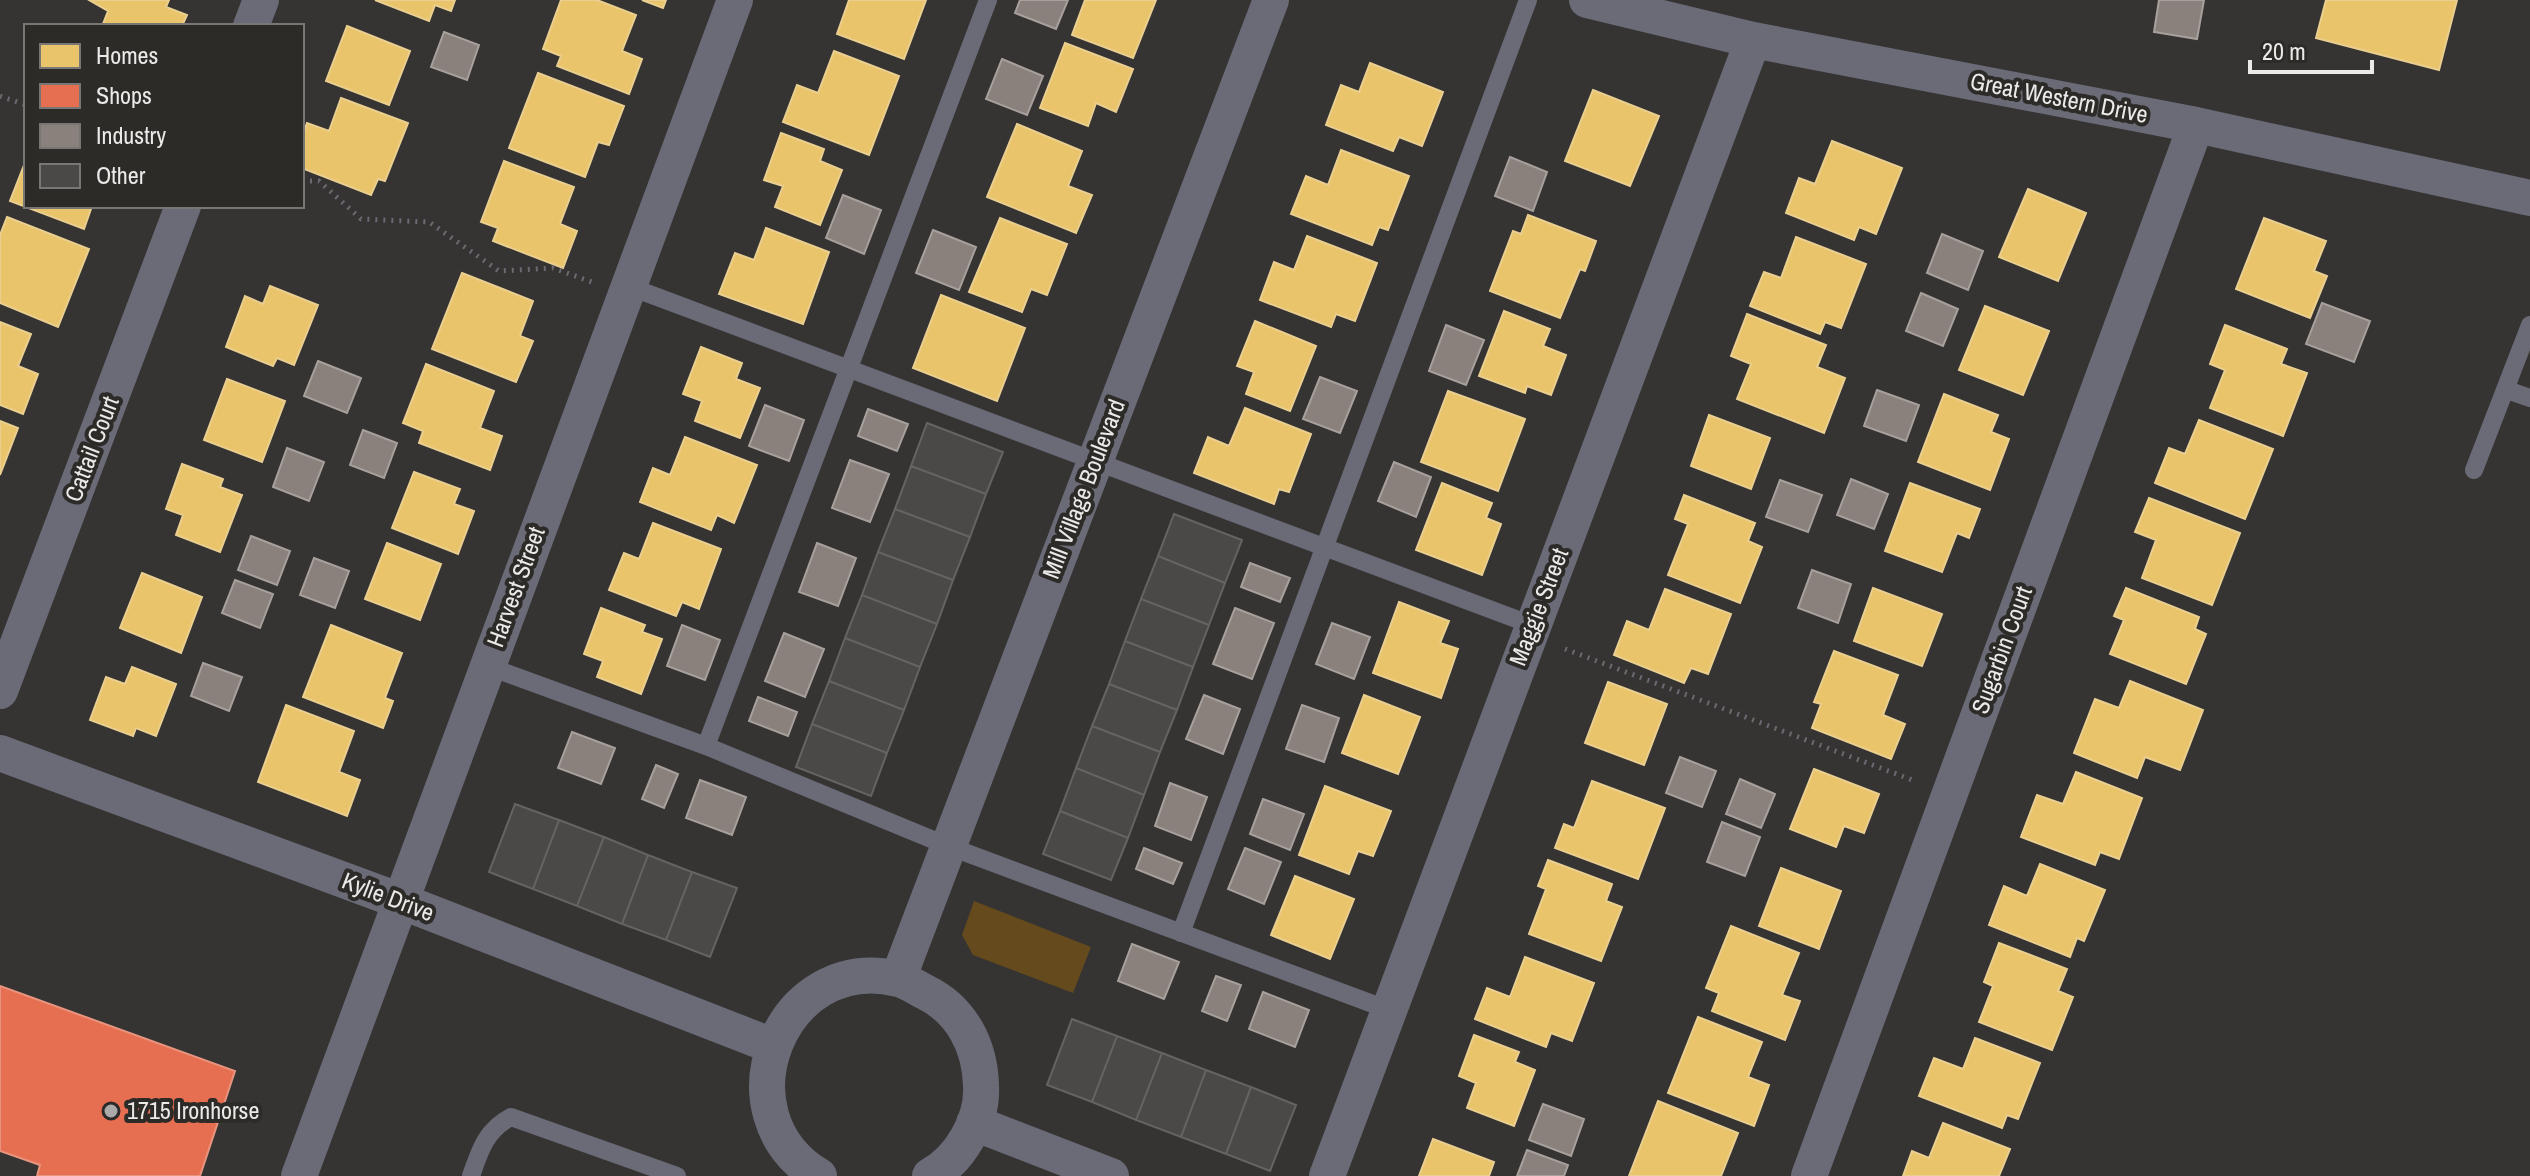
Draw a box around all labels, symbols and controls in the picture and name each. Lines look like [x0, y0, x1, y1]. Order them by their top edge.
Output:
legend [24, 24, 304, 208]
scale bar [2250, 24, 2372, 74]
text: 20 m [2262, 35, 2306, 67]
text: Homes [96, 39, 158, 71]
street label: Great Western Drive [1968, 64, 2151, 130]
text: Shops [96, 79, 152, 111]
text: Industry [96, 119, 166, 151]
text: Other [96, 159, 146, 191]
street label: Cattail Court [56, 391, 126, 506]
street label: Mill Village Boulevard [1034, 394, 1132, 583]
street label: Harvest Street [479, 522, 552, 651]
street label: Maggie Street [1501, 543, 1575, 670]
street label: Sugarbin Court [1963, 581, 2039, 718]
street label: Kylie Drive [338, 864, 439, 928]
place label: 1715 Ironhorse [127, 1094, 259, 1126]
marker: 1715 Ironhorse [102, 1102, 120, 1120]

